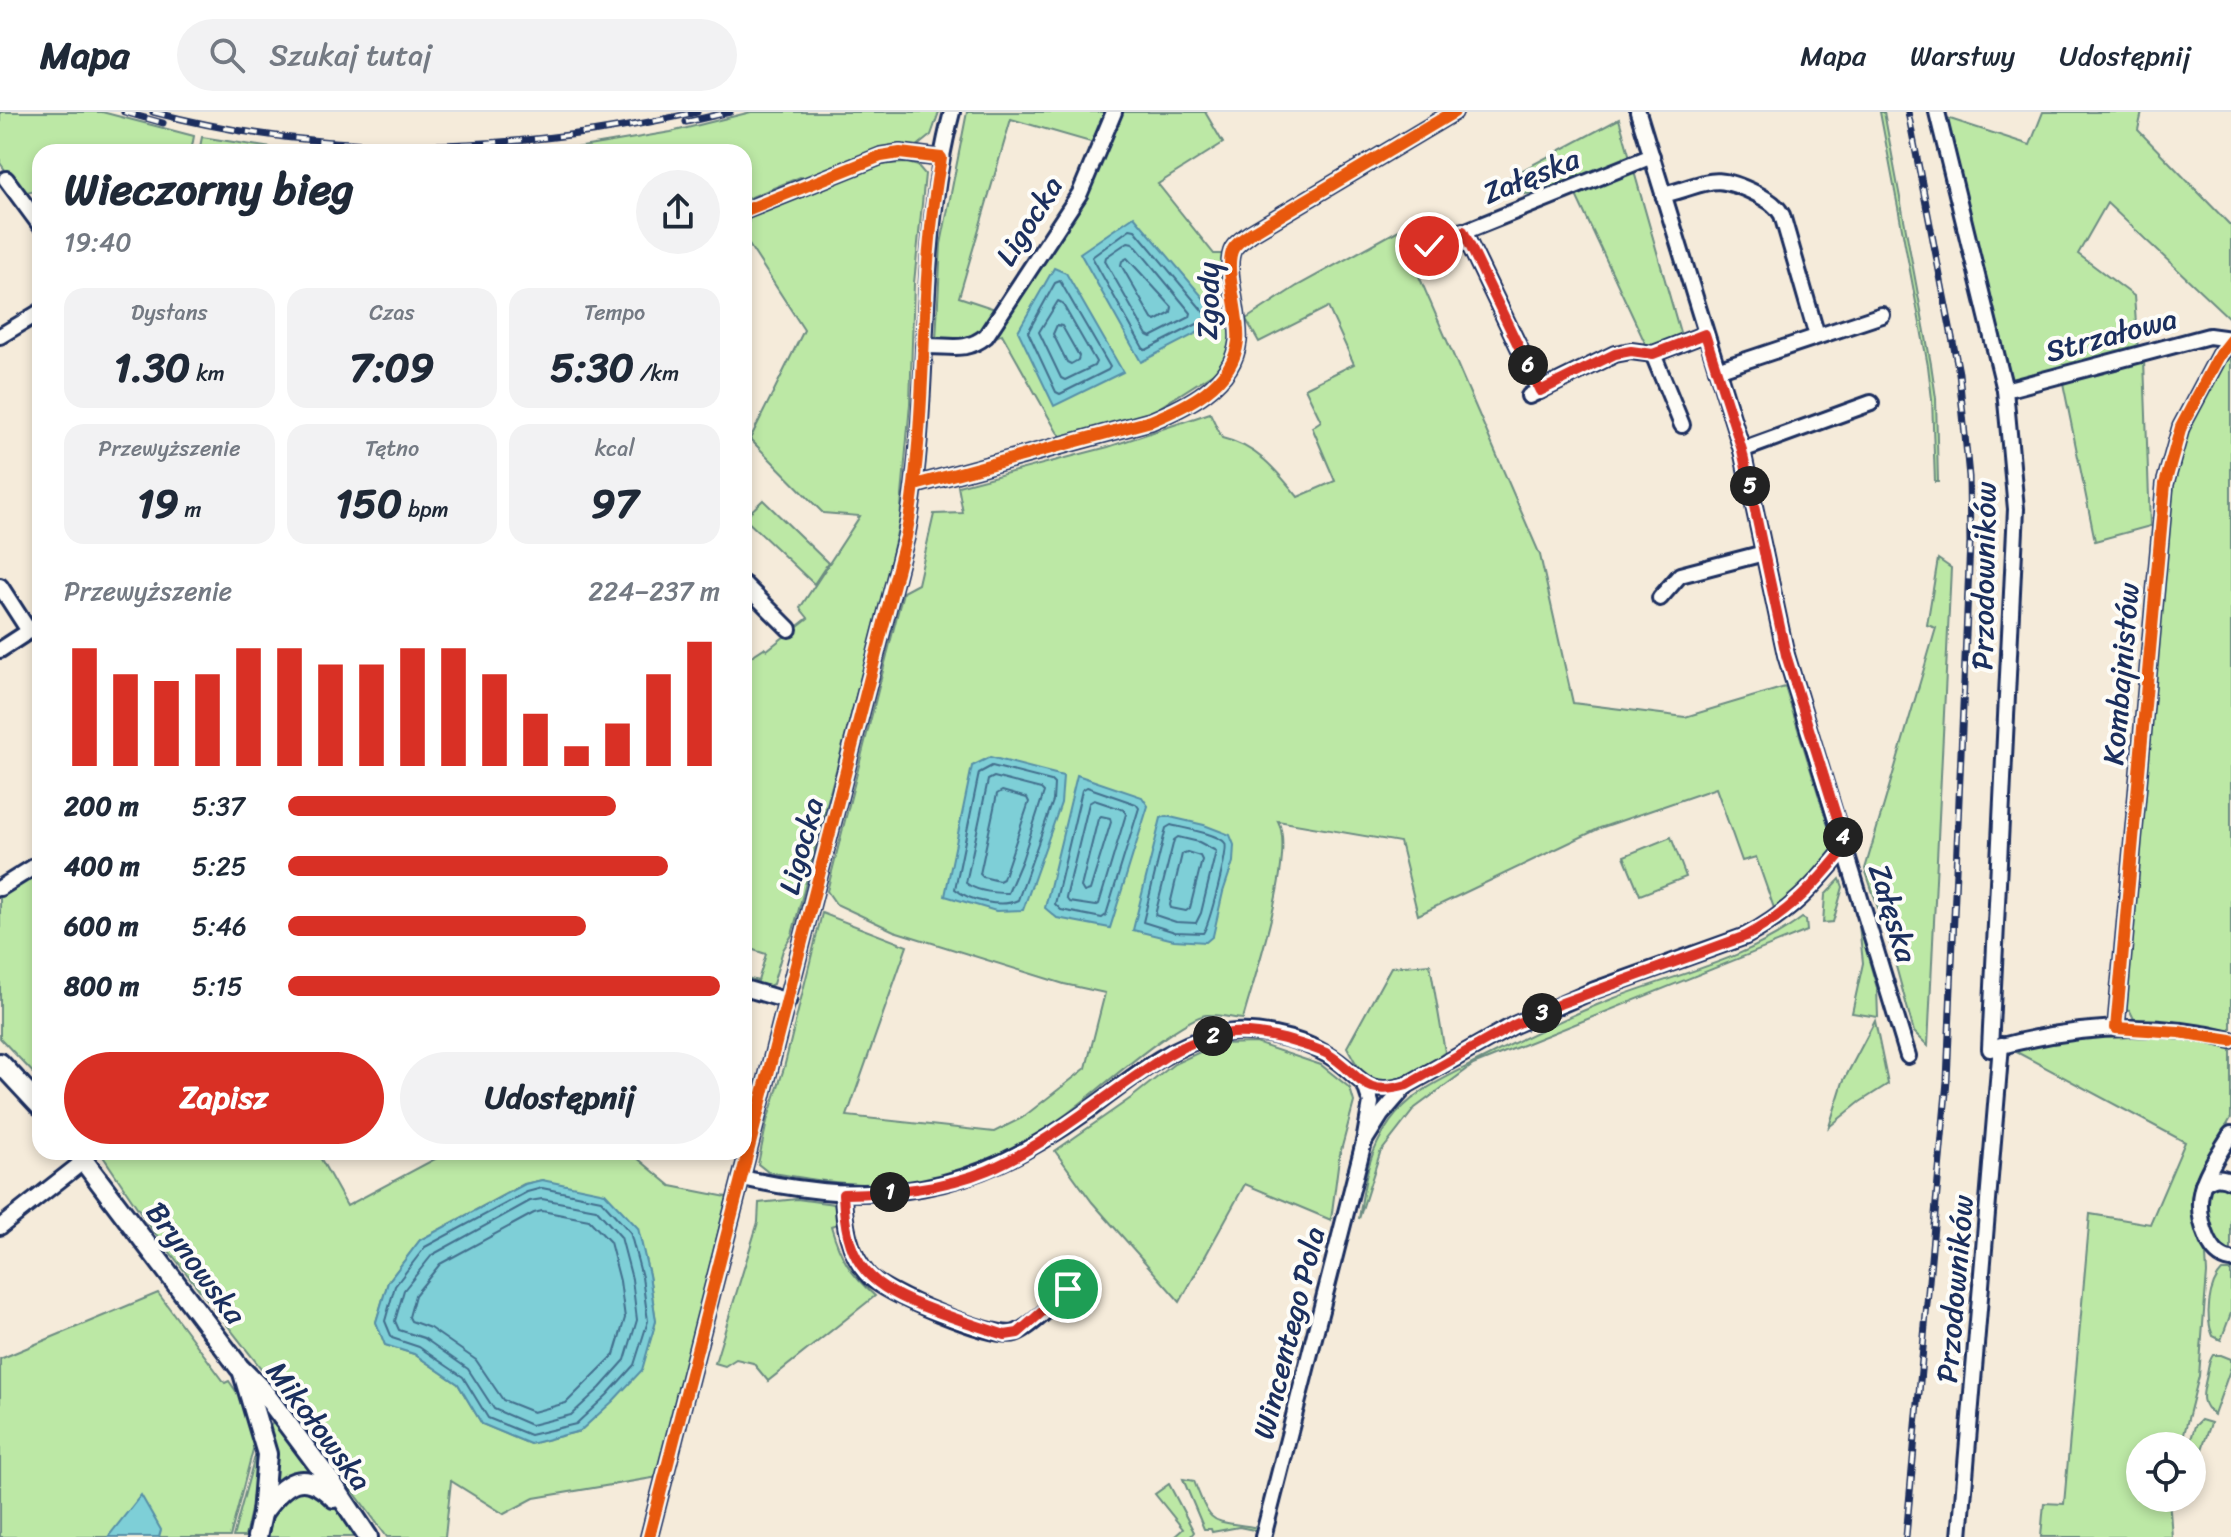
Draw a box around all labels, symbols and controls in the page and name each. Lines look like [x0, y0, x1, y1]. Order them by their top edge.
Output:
search box [177, 19, 737, 91]
text: Mapa [40, 22, 129, 89]
text: Szukaj tutaj [269, 28, 432, 82]
text: Mapa [1800, 31, 1866, 80]
text: Warstwy [1910, 31, 2015, 80]
text: Udostępnij [2059, 31, 2191, 80]
icon: search [205, 33, 249, 77]
street label: Załęska [1474, 132, 1589, 220]
text: Wieczorny bieg [64, 150, 354, 228]
street label: Ligocka [980, 165, 1078, 277]
button: share [636, 170, 720, 254]
pin [1395, 212, 1463, 280]
text: 19:40 [64, 219, 132, 265]
icon: check [1407, 224, 1451, 268]
street label: Zgody [1181, 261, 1235, 340]
street label: Strzałowa [2039, 292, 2183, 378]
text: Dystans [131, 293, 208, 332]
text: Czas [369, 293, 415, 332]
text: Tempo [584, 293, 645, 332]
text: 1.30 [114, 332, 190, 403]
text: 7:09 [350, 332, 434, 403]
text: 5:30 [550, 332, 634, 403]
pin: 6 [1508, 345, 1548, 385]
text: 6 [1522, 345, 1534, 384]
text: km [190, 354, 225, 393]
text: /km [634, 354, 679, 393]
text: Przewyższenie [98, 429, 240, 468]
text: Tętno [365, 429, 419, 468]
text: kcal [595, 429, 635, 468]
pin: 5 [1730, 466, 1770, 506]
text: 5 [1743, 466, 1757, 505]
text: 19 [137, 468, 179, 539]
text: 150 [335, 468, 402, 539]
text: 97 [591, 468, 638, 539]
street label: Przodowników [1955, 481, 2013, 671]
text: m [179, 490, 202, 529]
text: bpm [402, 490, 449, 529]
text: Przewyższenie [64, 568, 232, 614]
text: 224–237 m [588, 568, 720, 614]
street label: Kombajnistów [2086, 580, 2156, 767]
text: 200 m [64, 783, 139, 829]
text: 5:37 [192, 783, 245, 829]
street label: Ligocka [762, 791, 840, 901]
pin: 4 [1823, 817, 1863, 857]
text: 4 [1836, 817, 1850, 856]
text: 400 m [64, 843, 140, 889]
text: 5:25 [192, 843, 247, 889]
street label: Załęska [1852, 857, 1934, 970]
text: 600 m [64, 903, 138, 949]
text: 5:46 [192, 903, 247, 949]
text: 800 m [64, 963, 139, 1009]
text: 5:15 [192, 963, 243, 1009]
pin: 3 [1522, 993, 1562, 1033]
text: 3 [1536, 993, 1548, 1032]
pin: 2 [1193, 1016, 1233, 1056]
text: 2 [1207, 1016, 1219, 1055]
button: Zapisz [64, 1052, 384, 1144]
button: Udostępnij [400, 1052, 720, 1144]
pin: 1 [870, 1172, 910, 1212]
text: 1 [885, 1172, 895, 1211]
street label: Brynowska [131, 1189, 261, 1337]
street label: Przodowników [1920, 1193, 1990, 1385]
street label: Wincentego Pola [1237, 1221, 1341, 1445]
pin [1034, 1255, 1102, 1323]
icon: arrive [1046, 1267, 1090, 1311]
street label: Mikołowska [252, 1349, 386, 1503]
map controls [2126, 1432, 2206, 1512]
button: locate [2126, 1432, 2206, 1512]

